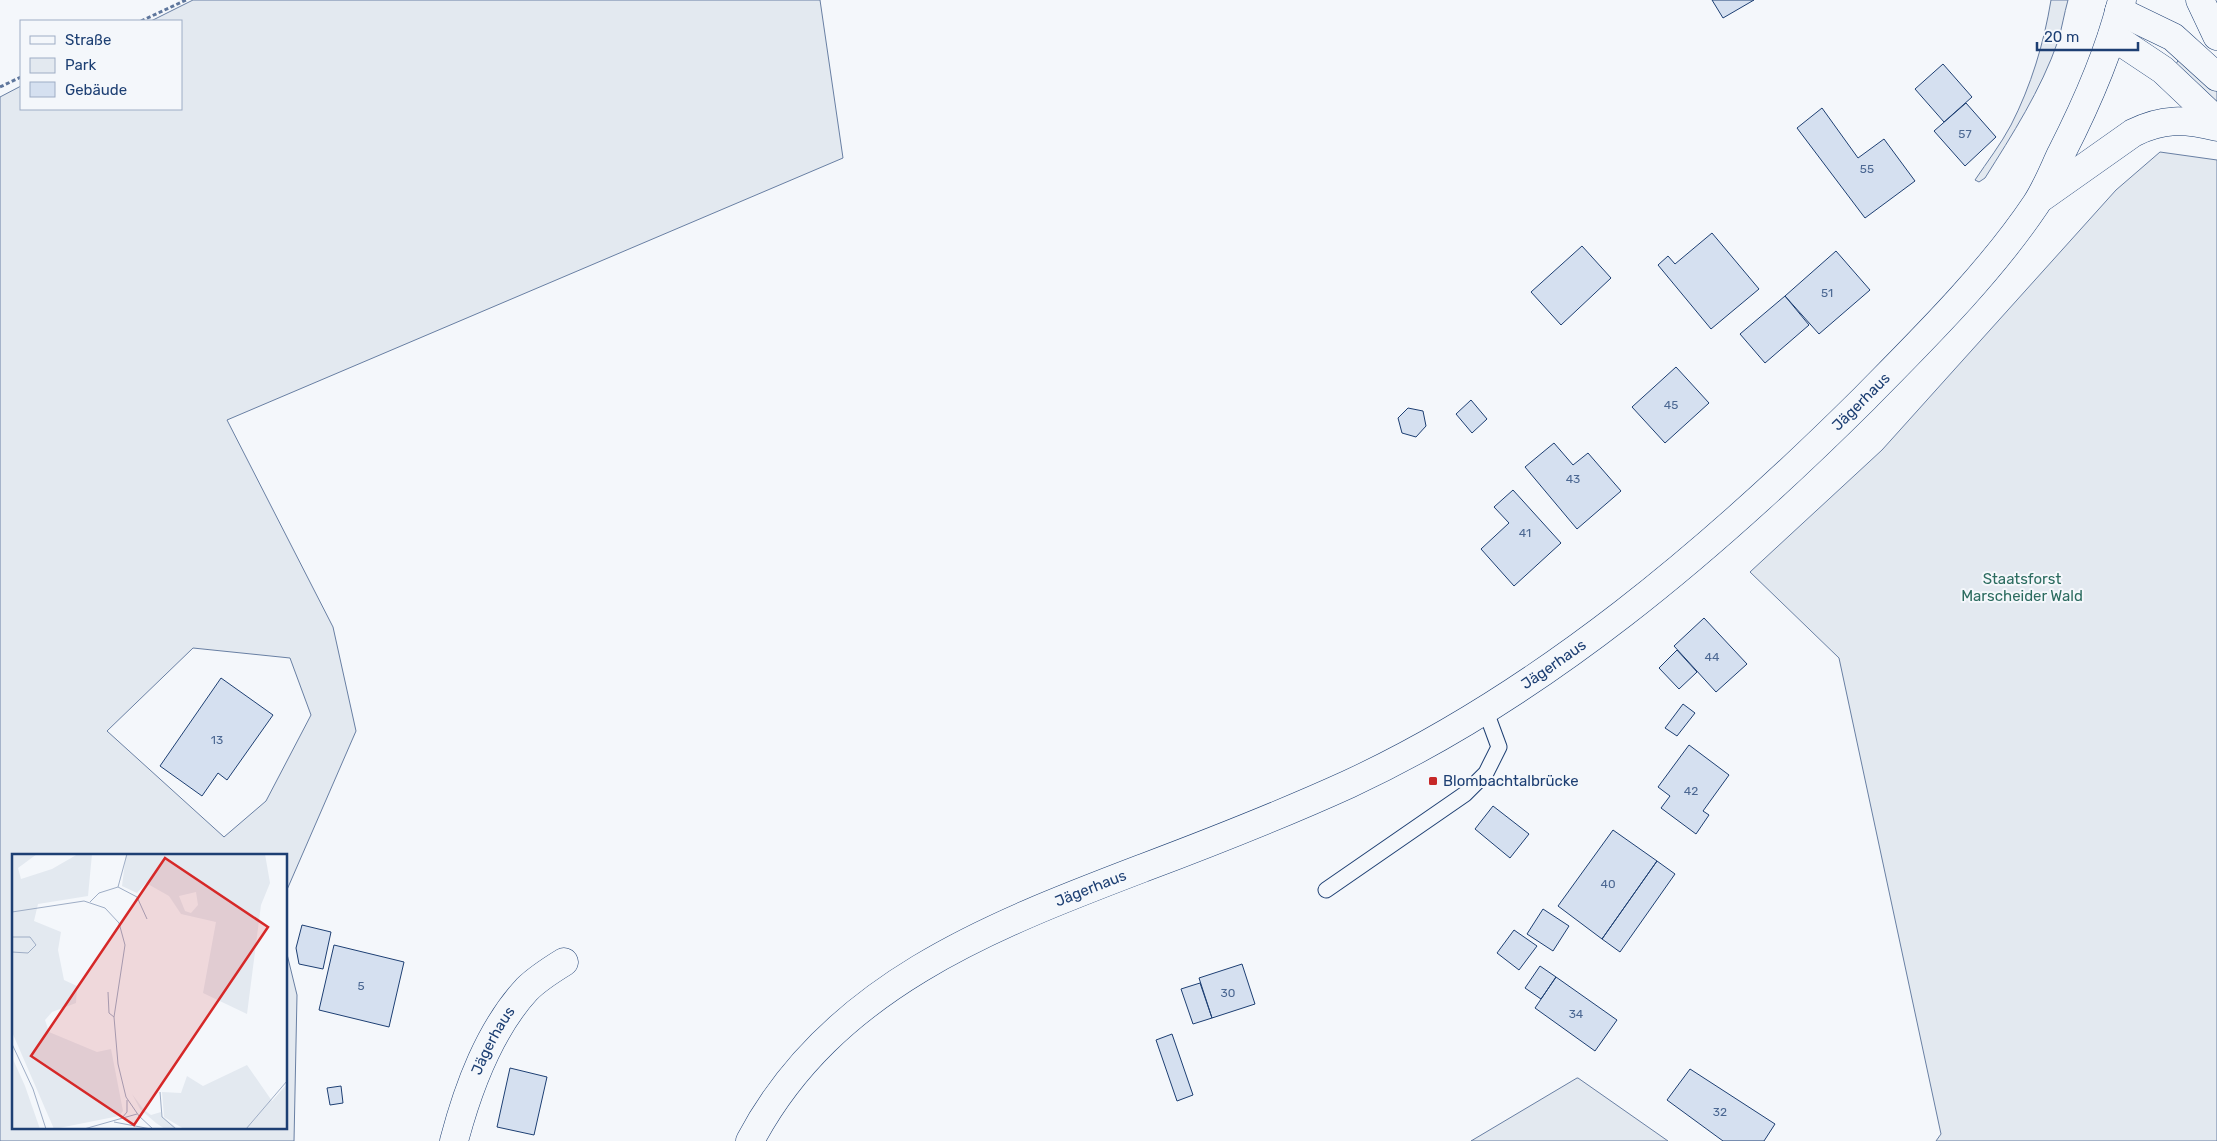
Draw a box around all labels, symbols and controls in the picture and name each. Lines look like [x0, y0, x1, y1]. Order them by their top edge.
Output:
legend [20, 20, 182, 110]
scale bar [2037, 20, 2138, 52]
text: 20 m [2044, 28, 2079, 46]
text: Straße [65, 31, 111, 49]
text: Park [65, 56, 96, 74]
text: Gebäude [65, 81, 127, 99]
house number: 57 [1958, 127, 1972, 141]
house number: 55 [1860, 162, 1874, 176]
house number: 51 [1821, 286, 1833, 300]
street label: Jägerhaus [1828, 369, 1894, 434]
house number: 45 [1664, 398, 1678, 412]
house number: 43 [1566, 472, 1580, 486]
house number: 41 [1519, 526, 1531, 540]
park label: Staatsforst Marscheider Wald [1961, 570, 2083, 605]
street label: Jägerhaus [1518, 635, 1590, 693]
house number: 44 [1705, 650, 1720, 664]
house number: 13 [211, 733, 223, 747]
place label: Blombachtalbrücke [1443, 772, 1579, 790]
marker: Blombachtalbrücke [1427, 775, 1439, 787]
house number: 42 [1684, 784, 1698, 798]
inset map [12, 854, 288, 1128]
street label: Jägerhaus [1052, 866, 1129, 910]
house number: 40 [1600, 877, 1616, 891]
house number: 5 [357, 979, 365, 993]
house number: 30 [1221, 986, 1235, 1000]
street label: Jägerhaus [467, 1003, 519, 1077]
house number: 34 [1569, 1007, 1584, 1021]
house number: 32 [1713, 1105, 1727, 1119]

